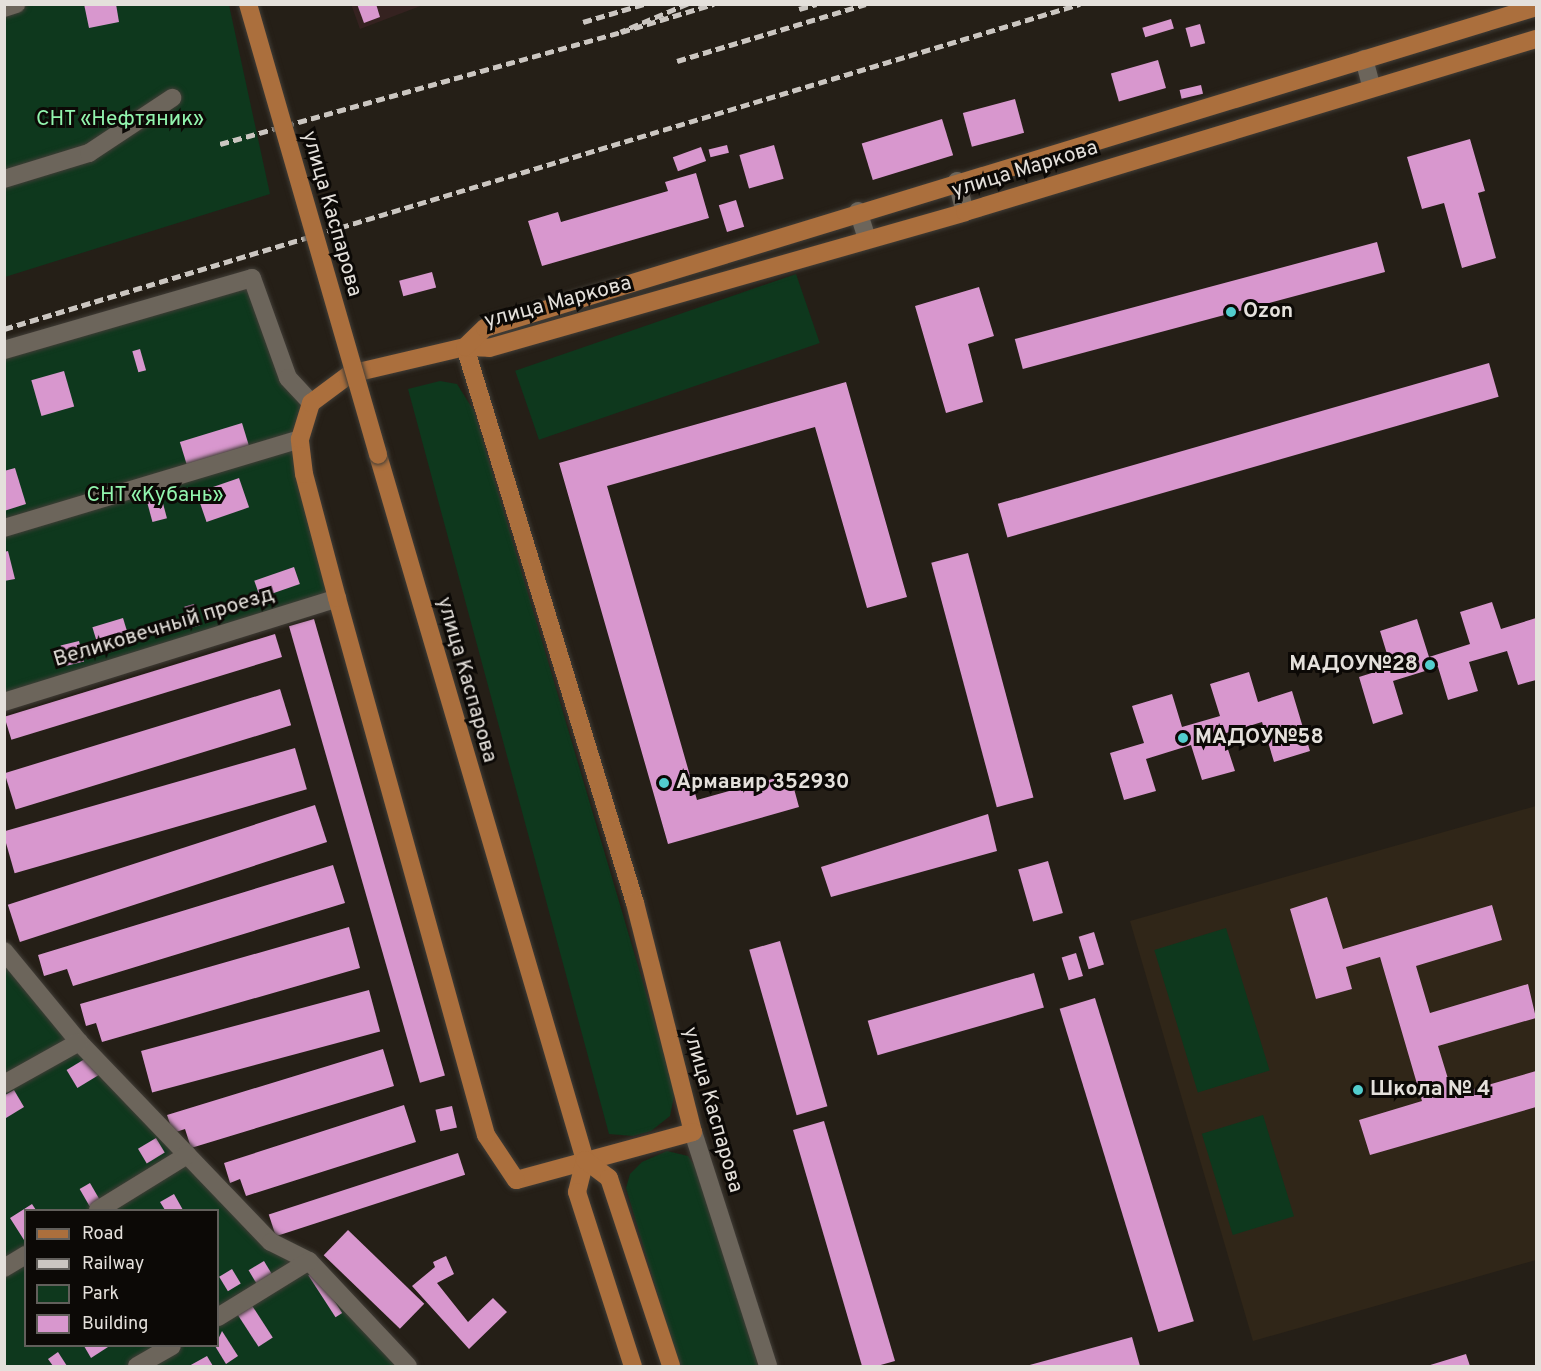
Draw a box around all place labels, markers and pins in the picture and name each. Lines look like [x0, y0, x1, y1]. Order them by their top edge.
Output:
place label: Ozon [1243, 299, 1293, 325]
marker: Ozon [1224, 305, 1238, 319]
place label: МАДОУ№28 [1289, 652, 1418, 678]
marker: МАДОУ№28 [1423, 658, 1437, 672]
place label: МАДОУ№58 [1195, 725, 1324, 751]
marker: МАДОУ№58 [1176, 731, 1190, 745]
place label: Армавир 352930 [676, 770, 850, 796]
marker: Армавир 352930 [657, 776, 671, 790]
place label: Школа № 4 [1370, 1077, 1491, 1103]
marker: Школа № 4 [1351, 1083, 1365, 1097]

